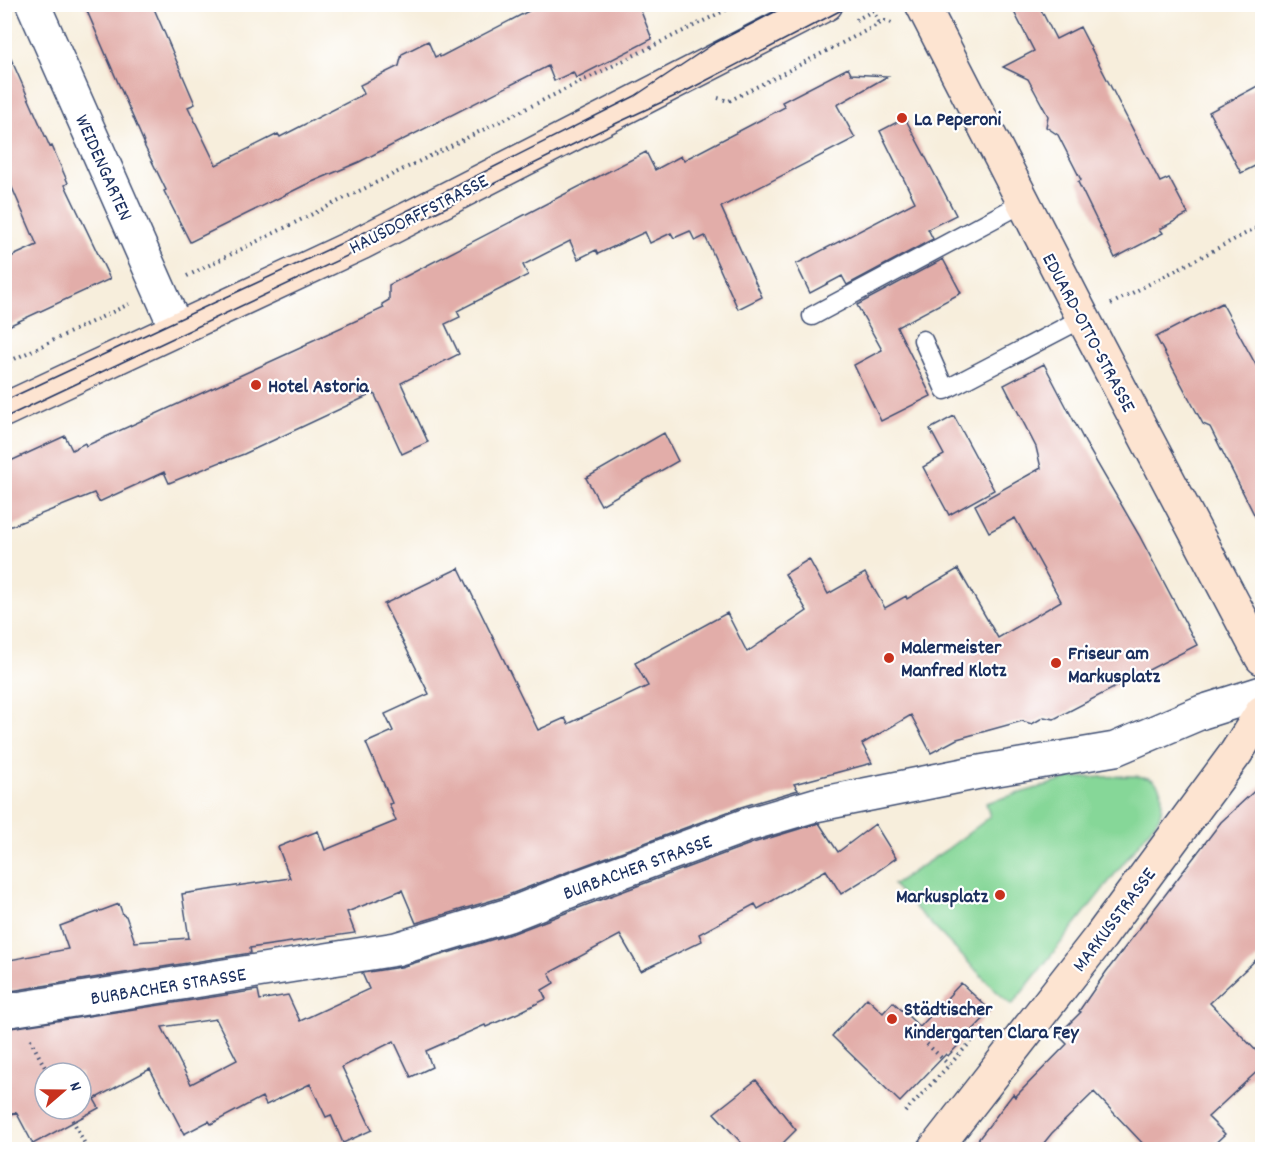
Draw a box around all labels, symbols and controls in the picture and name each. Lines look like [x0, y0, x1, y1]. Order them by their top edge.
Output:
place label: La Peperoni [914, 107, 1002, 135]
street label: WEIDENGARTEN [66, 111, 138, 226]
marker: La Peperoni [895, 111, 909, 125]
street label: HAUSDORFFSTRASSE [345, 168, 494, 263]
street label: EDUARD-OTTO-STRASSE [1033, 249, 1141, 418]
place label: Hotel Astoria [268, 374, 369, 402]
marker: Hotel Astoria [249, 378, 263, 392]
place label: Malermeister Manfred Klotz [901, 635, 1007, 686]
place label: Friseur am Markusplatz [1068, 641, 1160, 692]
marker: Malermeister Manfred Klotz [882, 651, 896, 665]
marker: Friseur am Markusplatz [1049, 656, 1063, 670]
street label: BURBACHER STRASSE [559, 829, 717, 909]
street label: MARKUSSTRASSE [1067, 863, 1164, 979]
place label: Markusplatz [896, 884, 988, 912]
marker: Markusplatz [993, 888, 1007, 902]
street label: BURBACHER STRASSE [89, 962, 248, 1014]
place label: Städtischer Kindergarten Clara Fey [904, 997, 1079, 1048]
marker: Städtischer Kindergarten Clara Fey [885, 1012, 899, 1026]
north arrow [33, 1061, 93, 1121]
text: N [63, 1079, 87, 1094]

